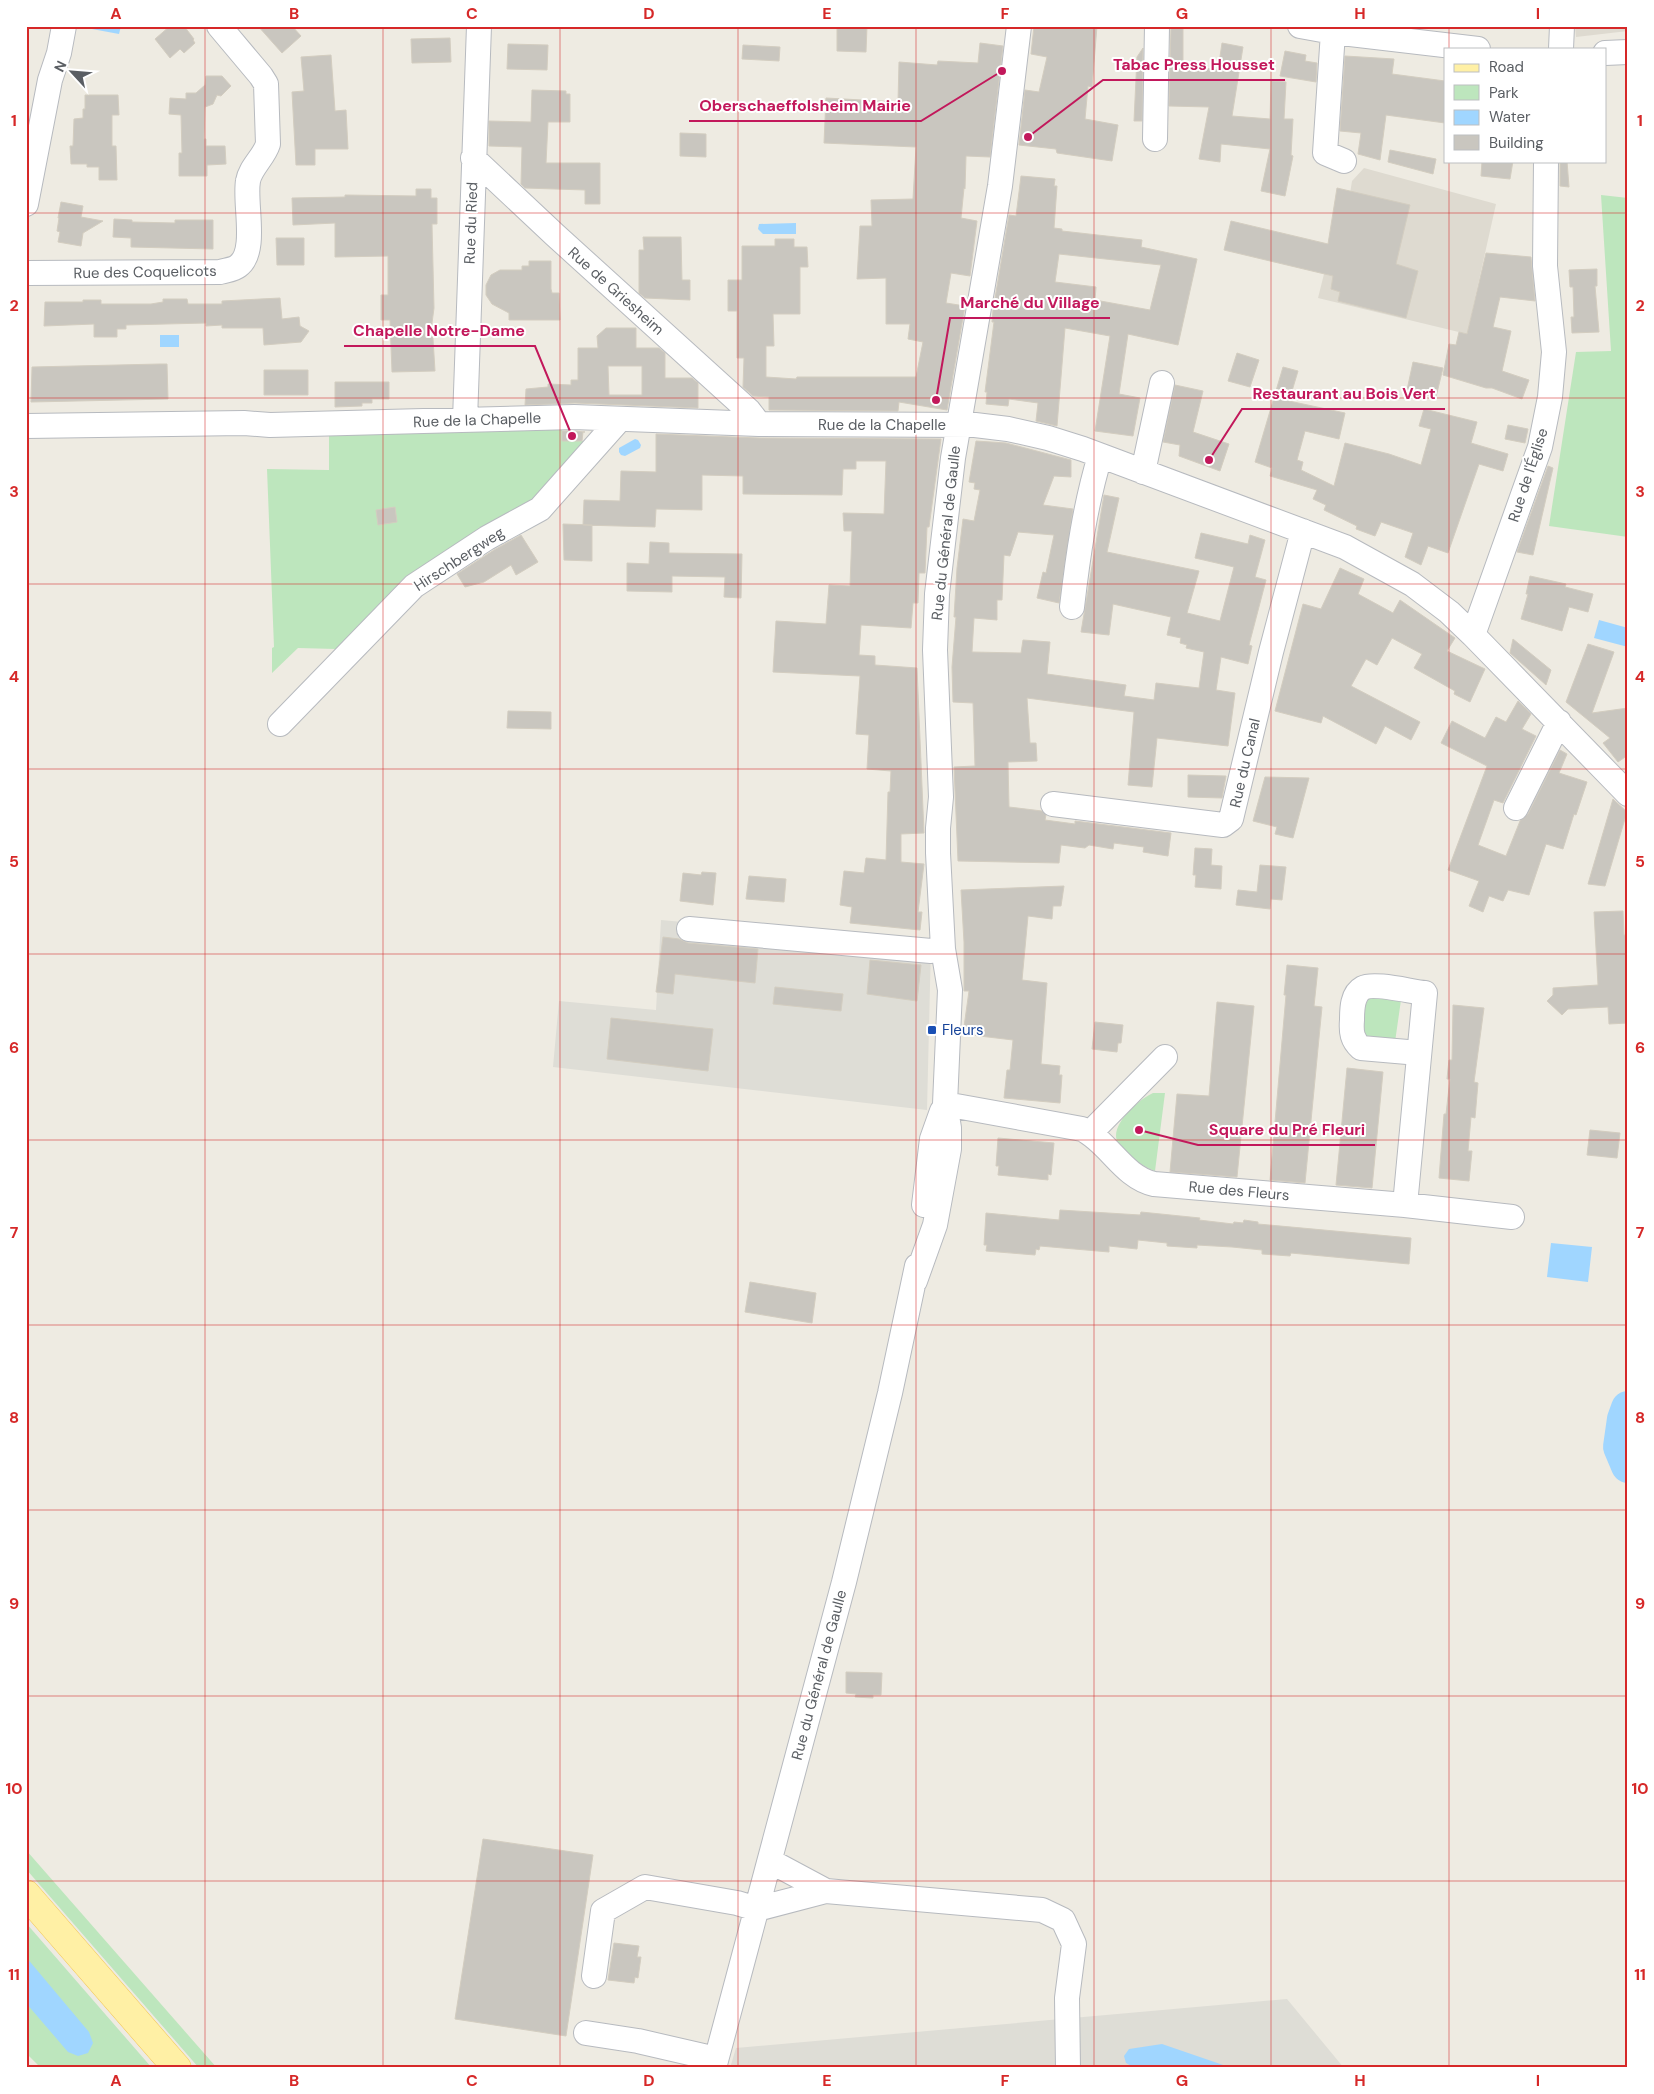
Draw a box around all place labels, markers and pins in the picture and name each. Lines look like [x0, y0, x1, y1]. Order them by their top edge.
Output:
callout: Tabac Press Housset [1103, 49, 1285, 80]
callout: Oberschaeffolsheim Mairie [689, 90, 921, 121]
callout: Marché du Village [950, 287, 1110, 318]
callout: Chapelle Notre-Dame [344, 315, 535, 346]
callout: Restaurant au Bois Vert [1242, 378, 1445, 409]
place label: Fleurs [942, 1020, 984, 1040]
marker: Fleurs [926, 1024, 938, 1036]
callout: Square du Pré Fleuri [1198, 1114, 1375, 1145]

